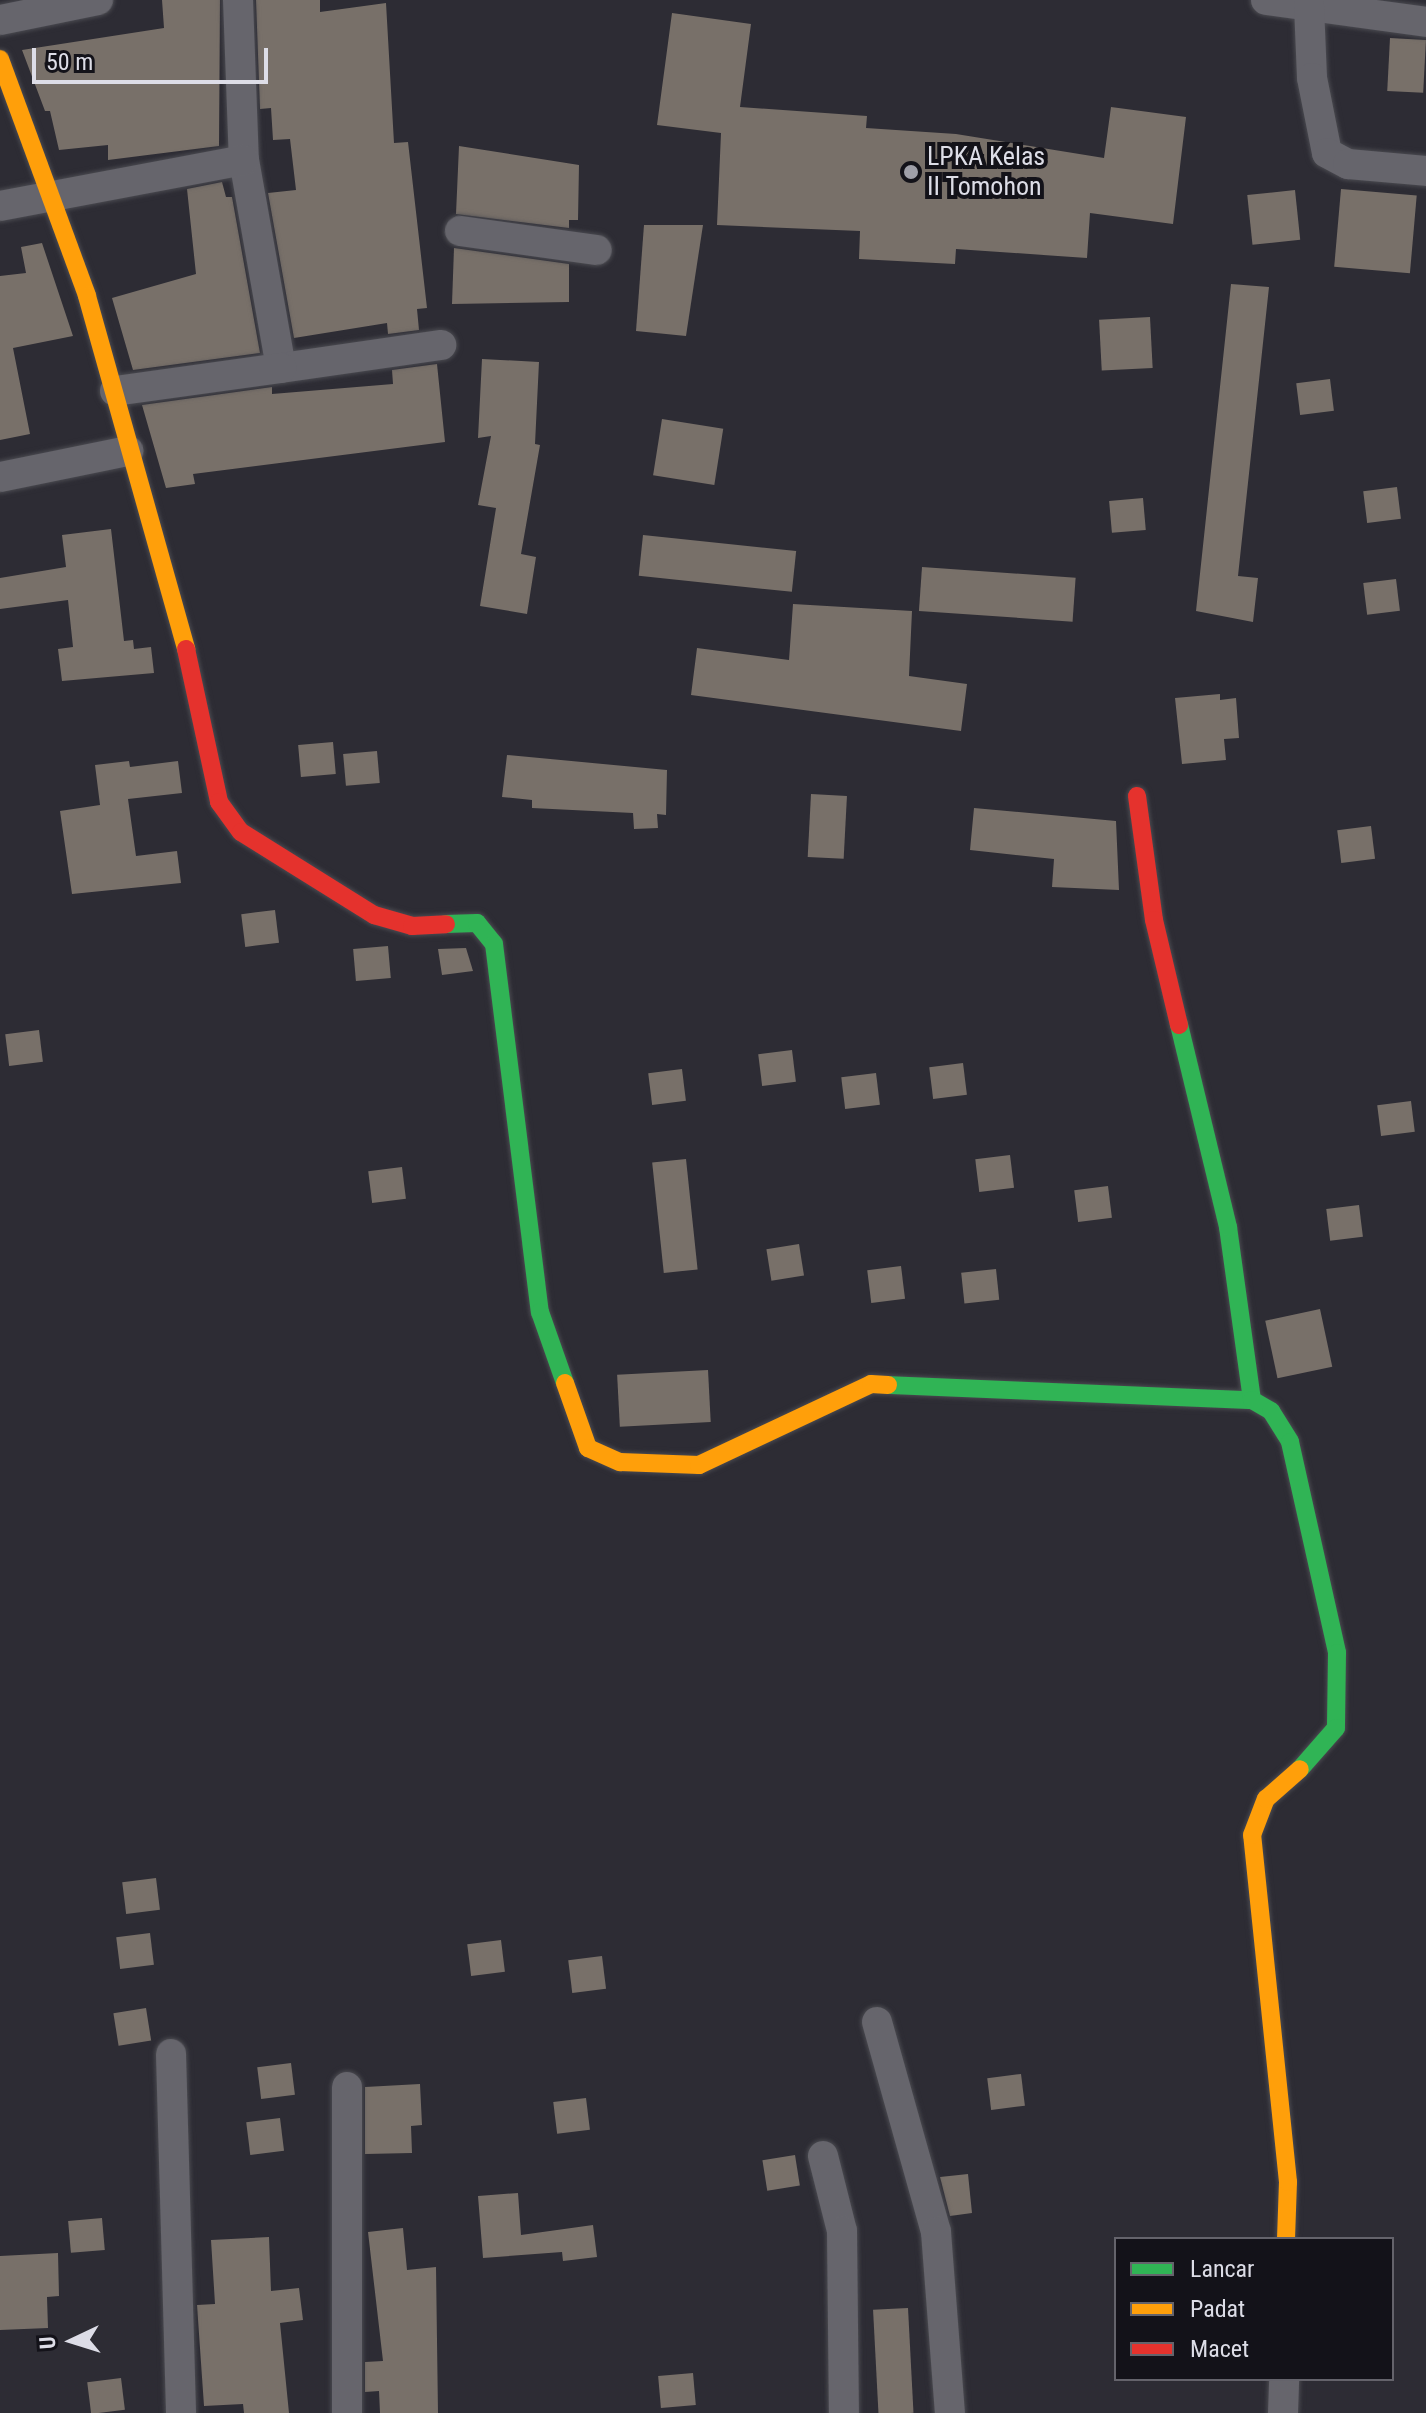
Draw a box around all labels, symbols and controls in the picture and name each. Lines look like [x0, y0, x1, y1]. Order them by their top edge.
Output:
scale bar [36, 32, 272, 82]
text: 50 m [46, 48, 93, 76]
place label: LPKA Kelas II Tomohon [927, 141, 1045, 202]
marker: LPKA Kelas II Tomohon [902, 163, 920, 181]
legend [1114, 2237, 1394, 2381]
text: Lancar [1190, 2255, 1254, 2283]
text: Padat [1190, 2295, 1245, 2323]
north arrow [32, 2301, 112, 2381]
text: Macet [1190, 2335, 1249, 2363]
text: U [35, 2336, 60, 2350]

